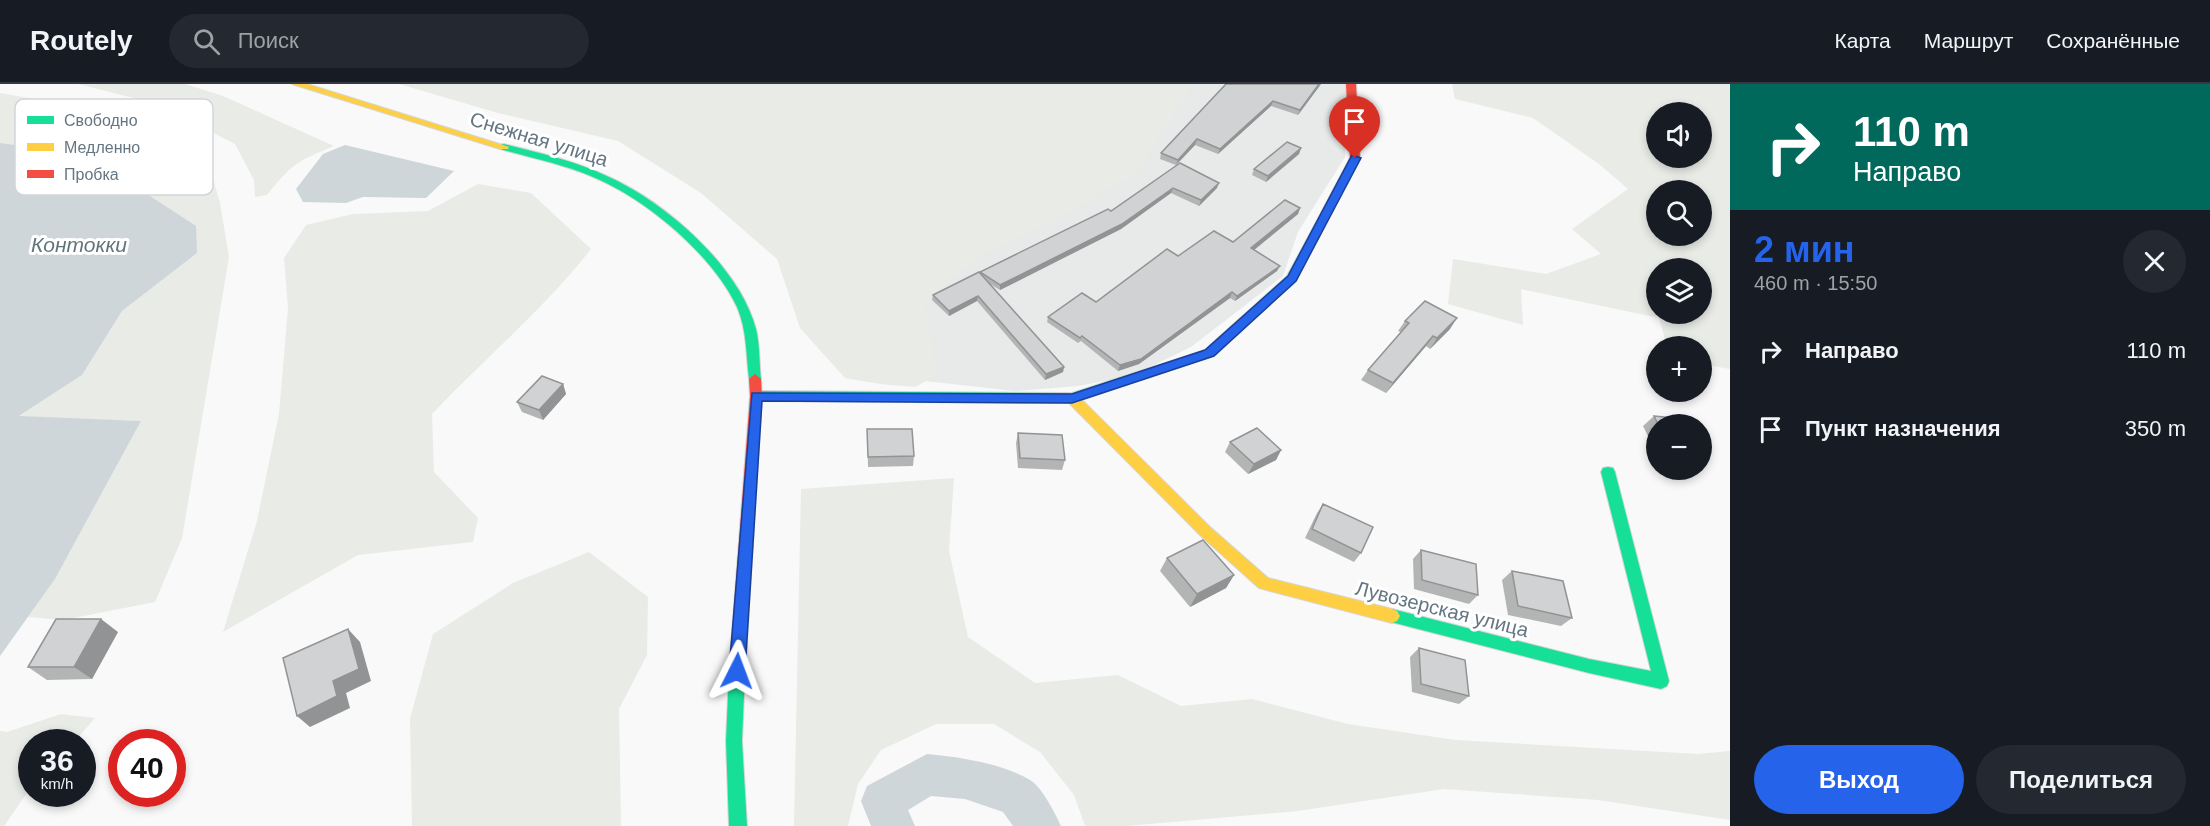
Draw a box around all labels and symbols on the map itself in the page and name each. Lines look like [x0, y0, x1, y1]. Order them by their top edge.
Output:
pin [1329, 96, 1380, 158]
legend [15, 99, 213, 195]
street label: Снежная улица [467, 108, 612, 171]
text: Свободно [64, 112, 138, 129]
text: Медленно [64, 139, 140, 156]
text: Пробка [64, 166, 119, 183]
water label: Контокки [31, 233, 127, 256]
street label: Лувозерская улица [1353, 577, 1532, 641]
position arrow [705, 639, 769, 703]
speed limit sign: 40 [108, 729, 186, 807]

